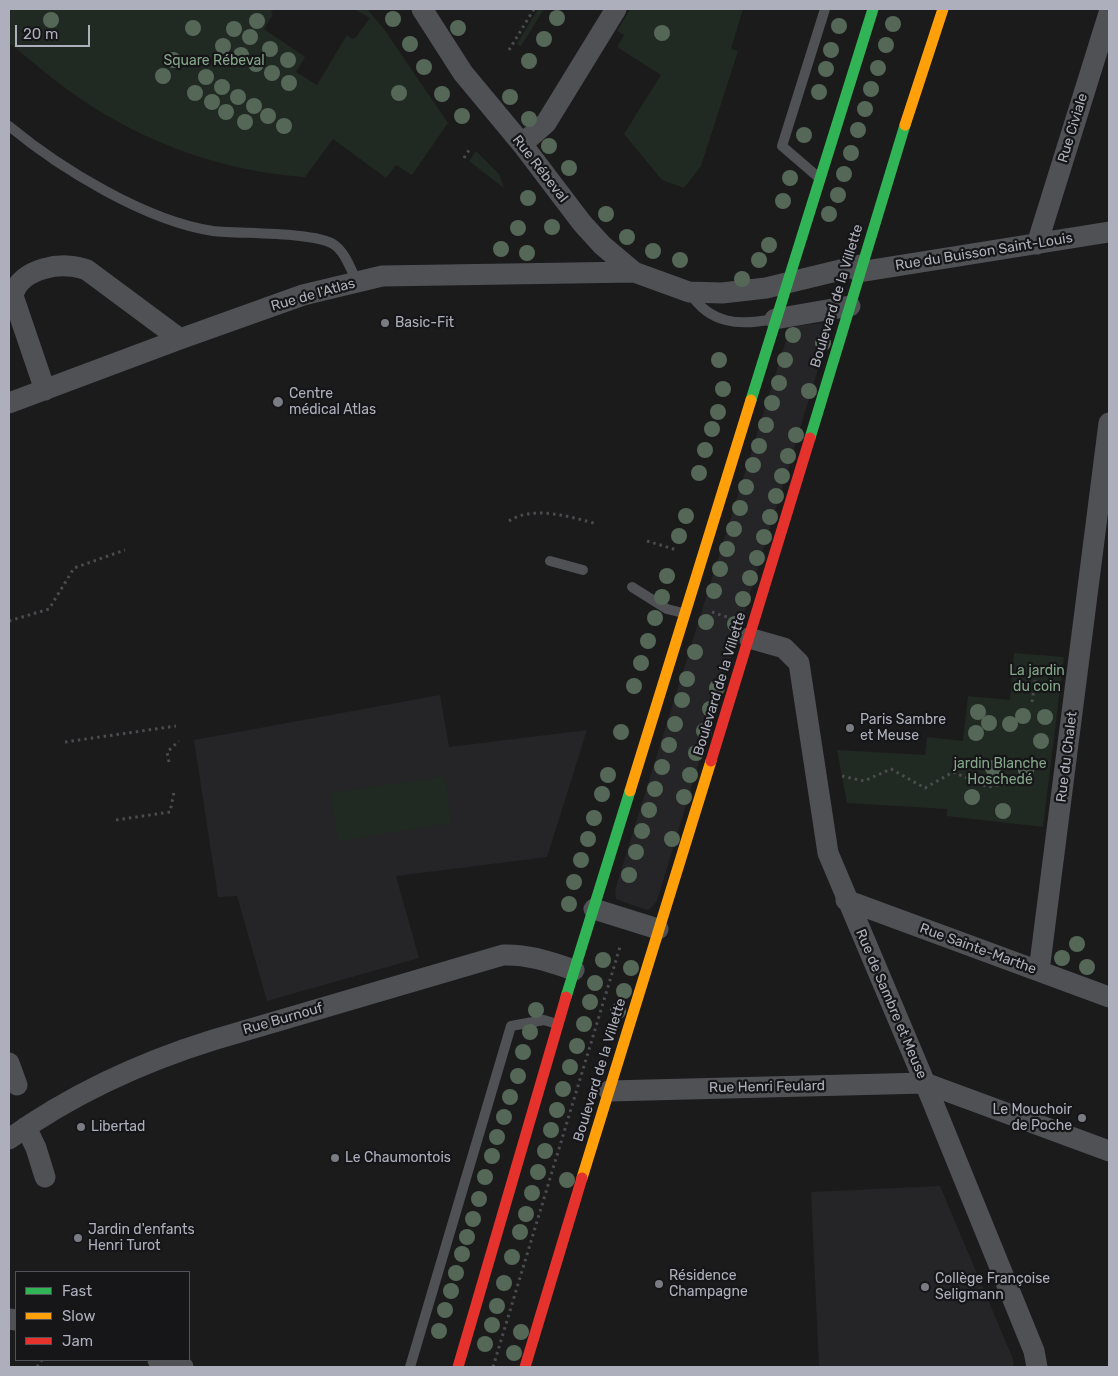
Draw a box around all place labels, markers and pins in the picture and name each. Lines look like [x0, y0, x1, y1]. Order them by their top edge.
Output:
place label: Basic-Fit [395, 315, 454, 331]
marker: Basic-Fit [379, 317, 391, 329]
place label: Centre médical Atlas [289, 386, 376, 418]
marker: Centre médical Atlas [271, 395, 285, 409]
place label: Paris Sambre et Meuse [860, 712, 946, 744]
marker: Paris Sambre et Meuse [844, 722, 856, 734]
place label: Le Mouchoir de Poche [992, 1102, 1072, 1134]
marker: Le Mouchoir de Poche [1076, 1112, 1088, 1124]
place label: Libertad [91, 1119, 145, 1135]
marker: Libertad [75, 1121, 87, 1133]
place label: Le Chaumontois [345, 1150, 451, 1166]
marker: Le Chaumontois [329, 1152, 341, 1164]
place label: Jardin d'enfants Henri Turot [88, 1222, 195, 1254]
marker: Jardin d'enfants Henri Turot [72, 1232, 84, 1244]
place label: Résidence Champagne [669, 1268, 748, 1300]
place label: Collège Françoise Seligmann [935, 1271, 1050, 1304]
marker: Résidence Champagne [653, 1278, 665, 1290]
marker: Collège Françoise Seligmann [919, 1281, 931, 1293]

